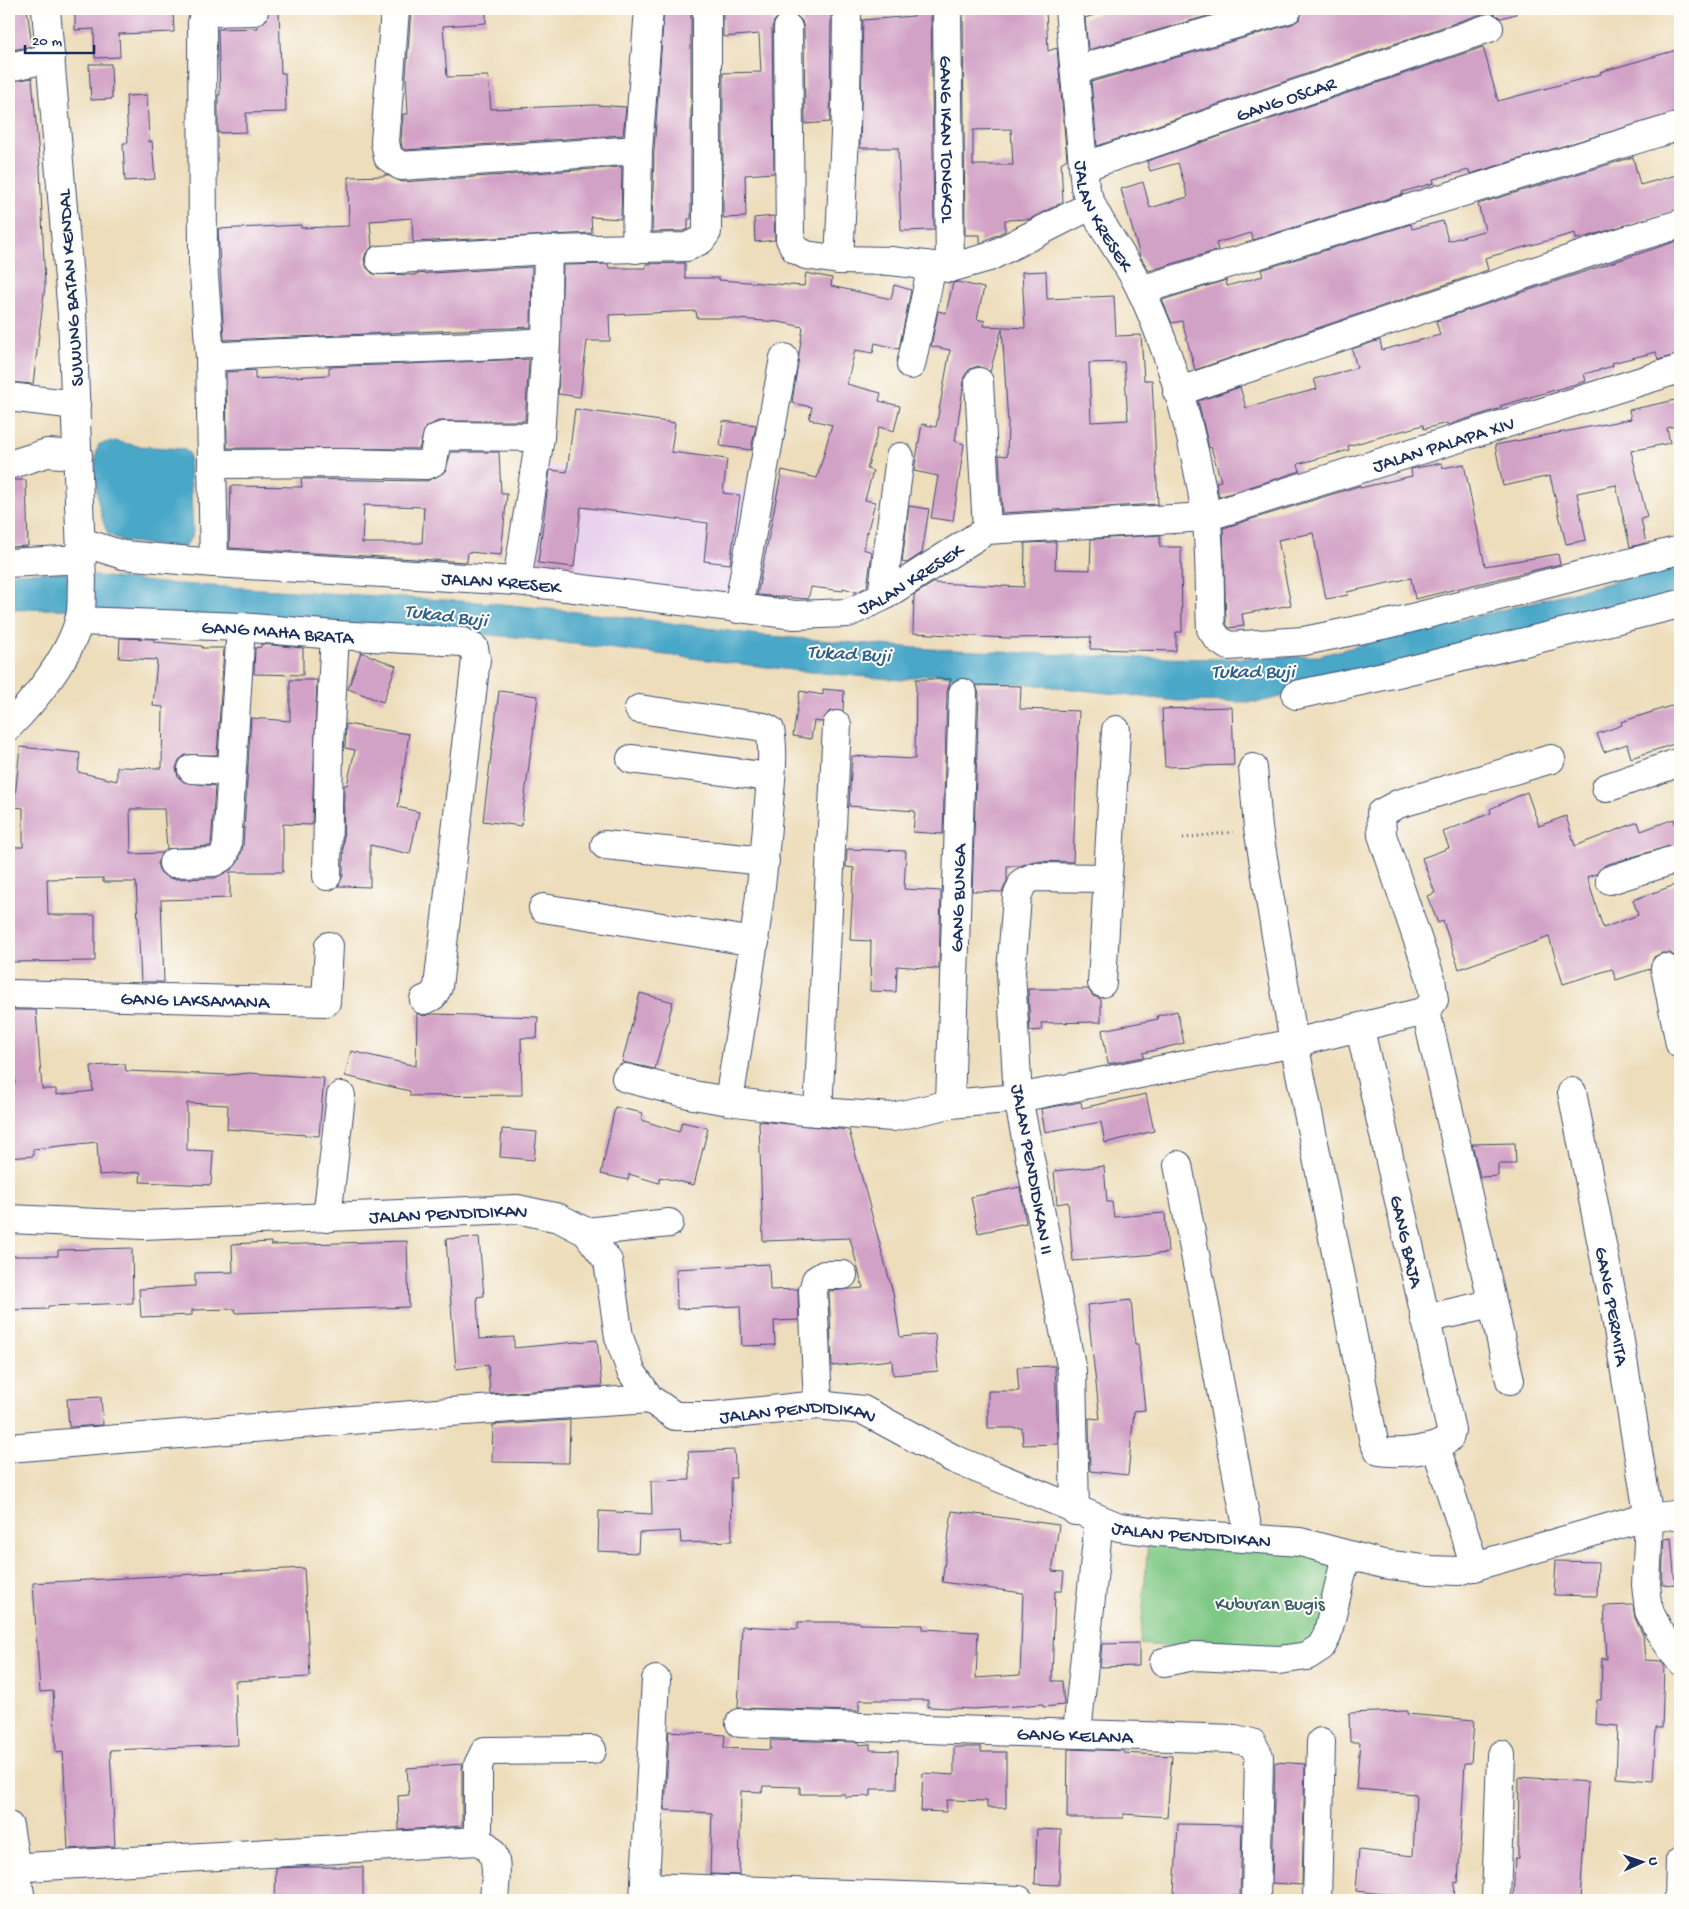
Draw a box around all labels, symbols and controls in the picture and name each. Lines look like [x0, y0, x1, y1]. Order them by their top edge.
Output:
scale bar [25, 22, 94, 54]
text: 20 m [32, 33, 62, 51]
street label: GANG IKAN TONGKOL [933, 55, 957, 224]
street label: GANG OSCAR [1234, 73, 1340, 129]
street label: JALAN KRESEK [1068, 160, 1138, 279]
street label: SUWUNG BATAN KENDAL [54, 187, 91, 387]
street label: JALAN PALAPA XIV [1370, 413, 1518, 479]
street label: JALAN KRESEK [855, 539, 971, 622]
street label: JALAN KRESEK [440, 569, 564, 602]
water label: Tukad Buji [403, 601, 491, 634]
street label: GANG MAHA BRATA [201, 618, 356, 651]
water label: Tukad Buji [807, 642, 894, 669]
water label: Tukad Buji [1211, 662, 1297, 685]
street label: GANG BUNGA [947, 842, 973, 953]
street label: GANG LAKSAMANA [120, 989, 271, 1016]
street label: JALAN PENDIDIKAN II [1004, 1083, 1057, 1257]
street label: GANG BAJA [1383, 1193, 1427, 1292]
street label: JALAN PENDIDIKAN [369, 1201, 530, 1230]
street label: GANG PERMITA [1588, 1245, 1632, 1370]
street label: JALAN PENDIDIKAN [718, 1397, 880, 1430]
street label: JALAN PENDIDIKAN [1107, 1517, 1272, 1555]
park label: Kuburan Bugis [1215, 1594, 1326, 1617]
street label: GANG KELANA [1016, 1724, 1135, 1751]
north arrow [1616, 1836, 1666, 1886]
text: U [1644, 1857, 1661, 1866]

